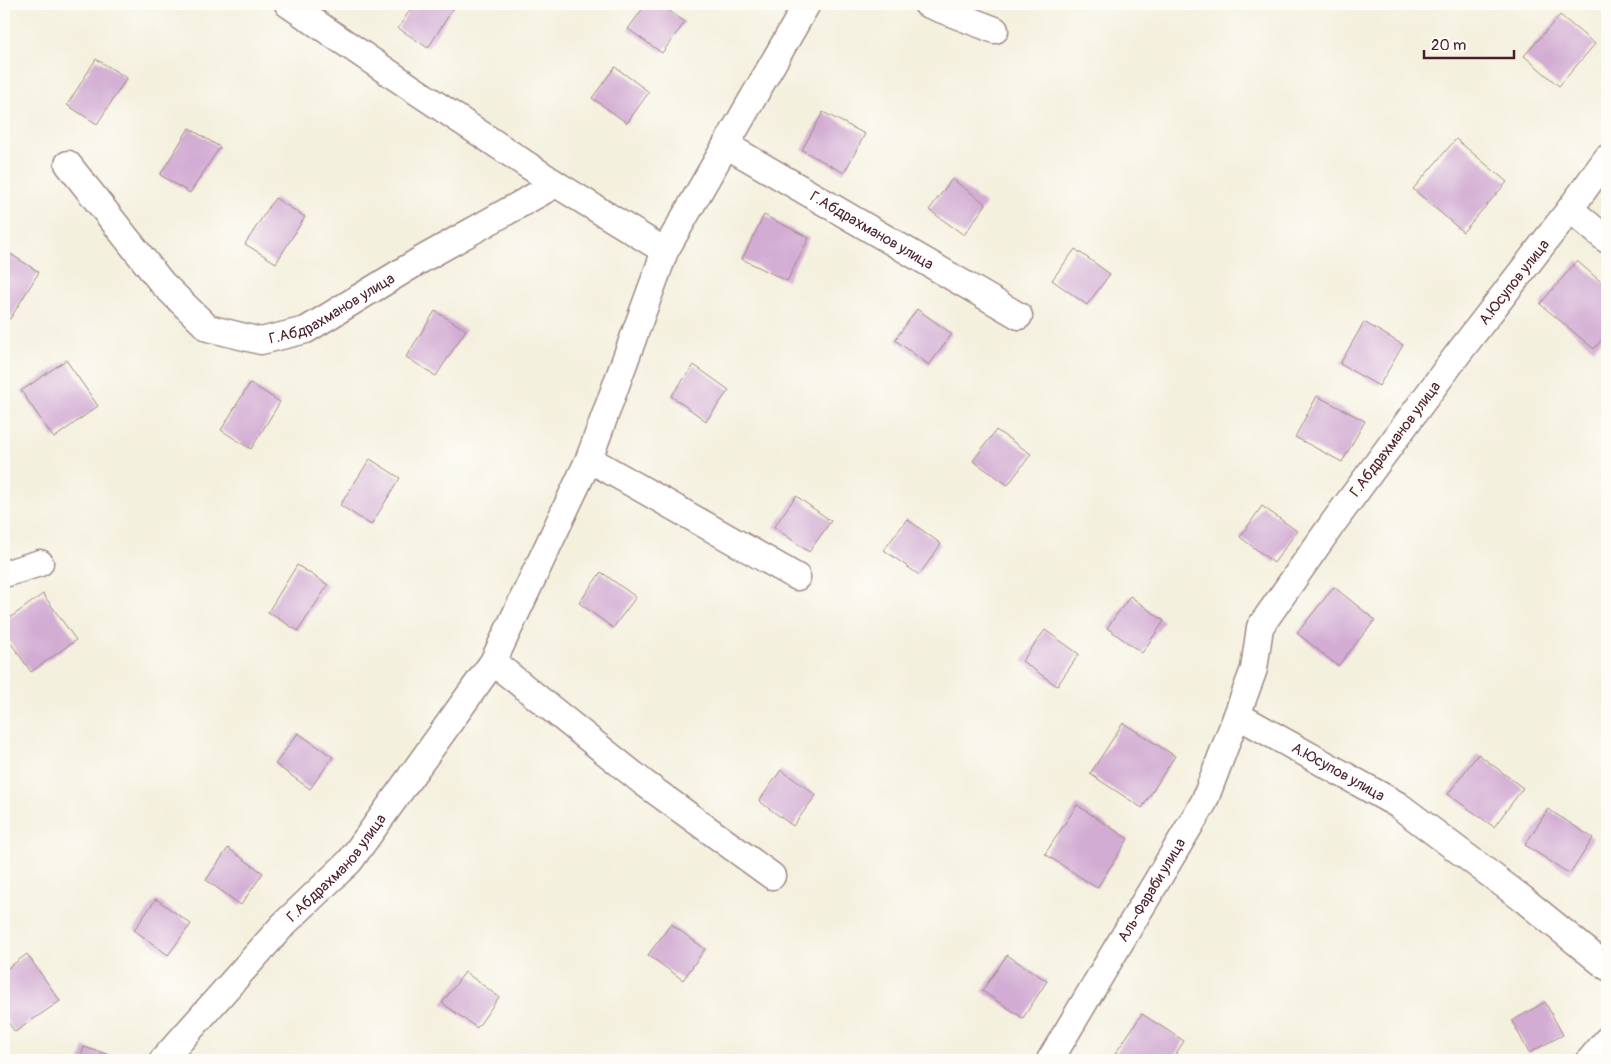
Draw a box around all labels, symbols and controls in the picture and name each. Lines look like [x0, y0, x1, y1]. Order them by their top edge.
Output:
scale bar [1424, 28, 1514, 60]
text: 20 m [1431, 36, 1466, 55]
street label: Г.Абдрахманов улица [806, 187, 937, 274]
street label: А.Юсупов улица [1475, 236, 1554, 329]
street label: Г.Абдрахманов улица [267, 269, 398, 349]
street label: Г.Абдрахманов улица [1346, 378, 1445, 501]
street label: А.Юсупов улица [1288, 738, 1388, 806]
street label: Г.Абдрахманов улица [283, 811, 391, 926]
street label: Аль-Фараби улица [1114, 835, 1190, 946]

